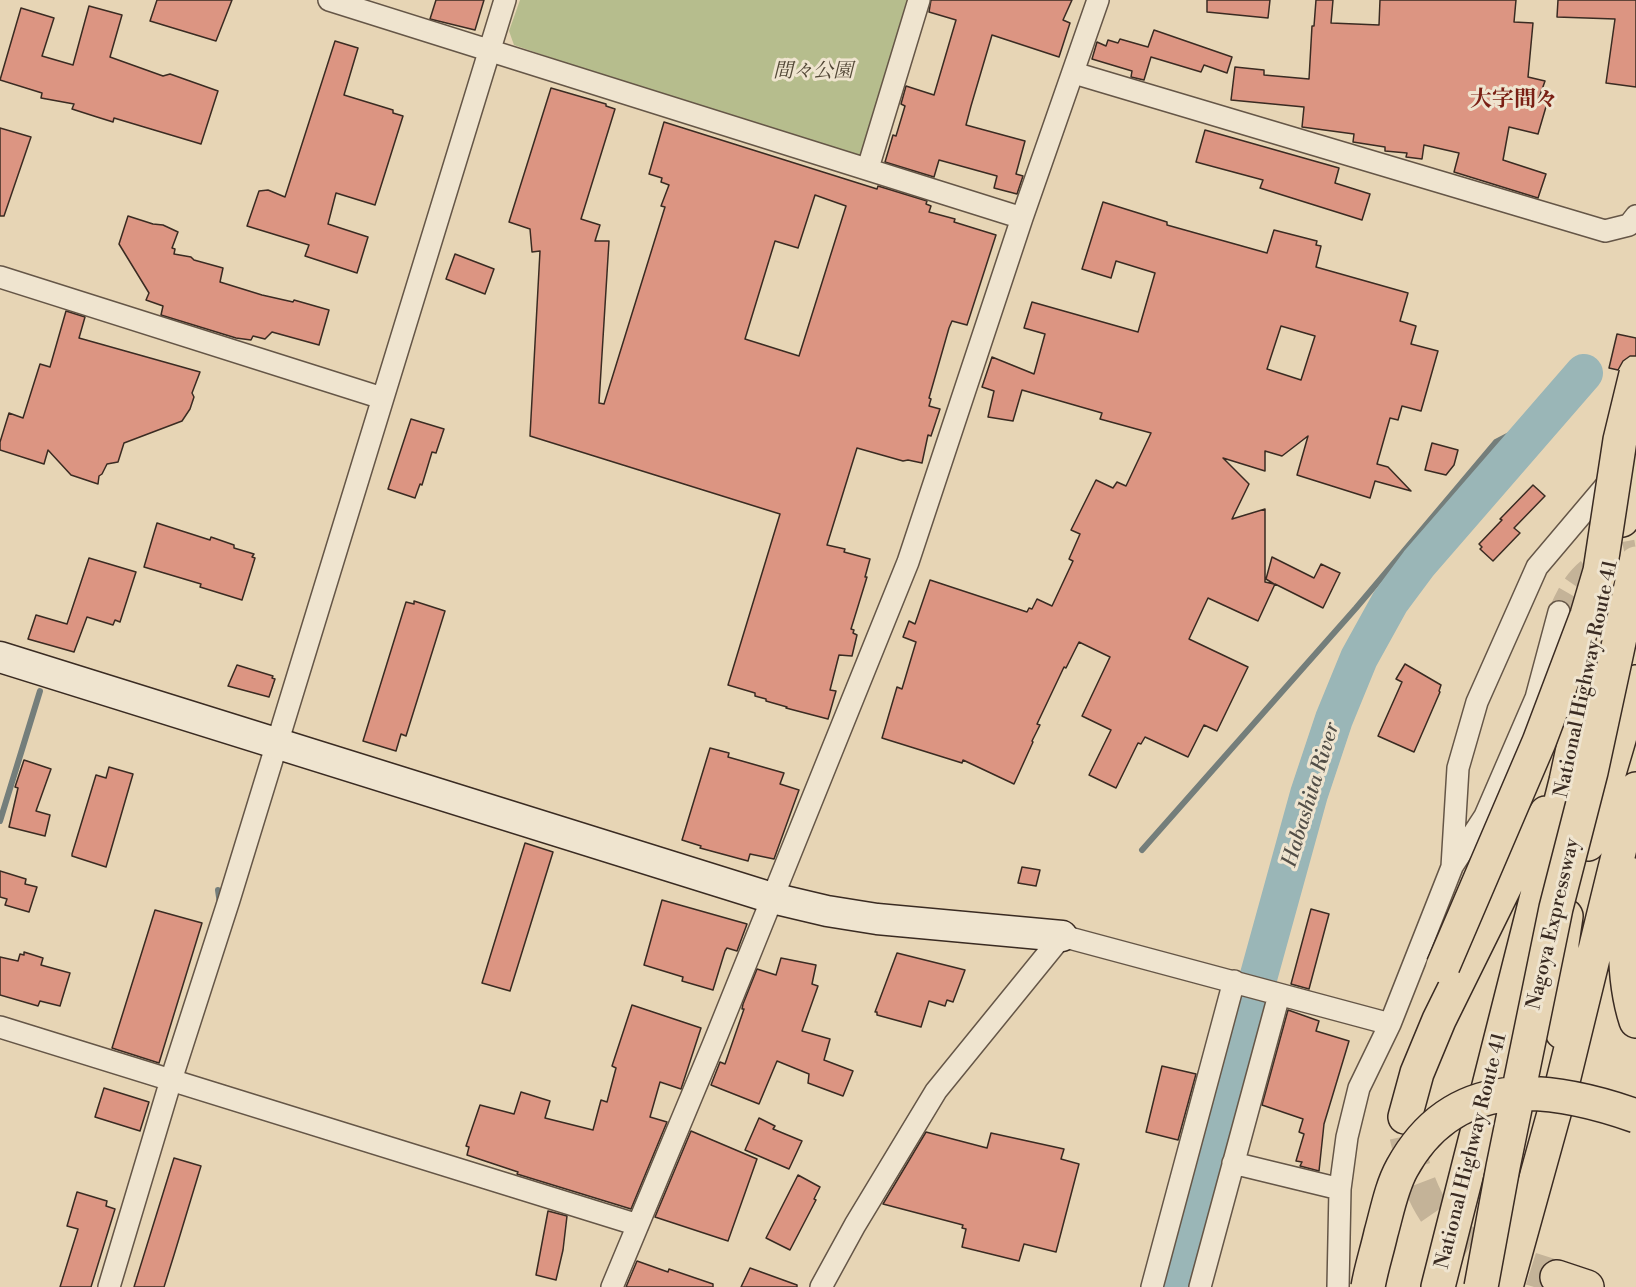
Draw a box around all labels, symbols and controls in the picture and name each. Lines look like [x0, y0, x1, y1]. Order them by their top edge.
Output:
park label: 間々公園 [773, 60, 853, 84]
district label: 大字間々 [1470, 88, 1558, 114]
street label: National Highway Route 41 [1550, 558, 1624, 800]
water label: Habashita River [1278, 720, 1346, 870]
street label: Nagoya Expressway [1523, 836, 1585, 1012]
street label: National Highway Route 41 [1431, 1031, 1513, 1271]

